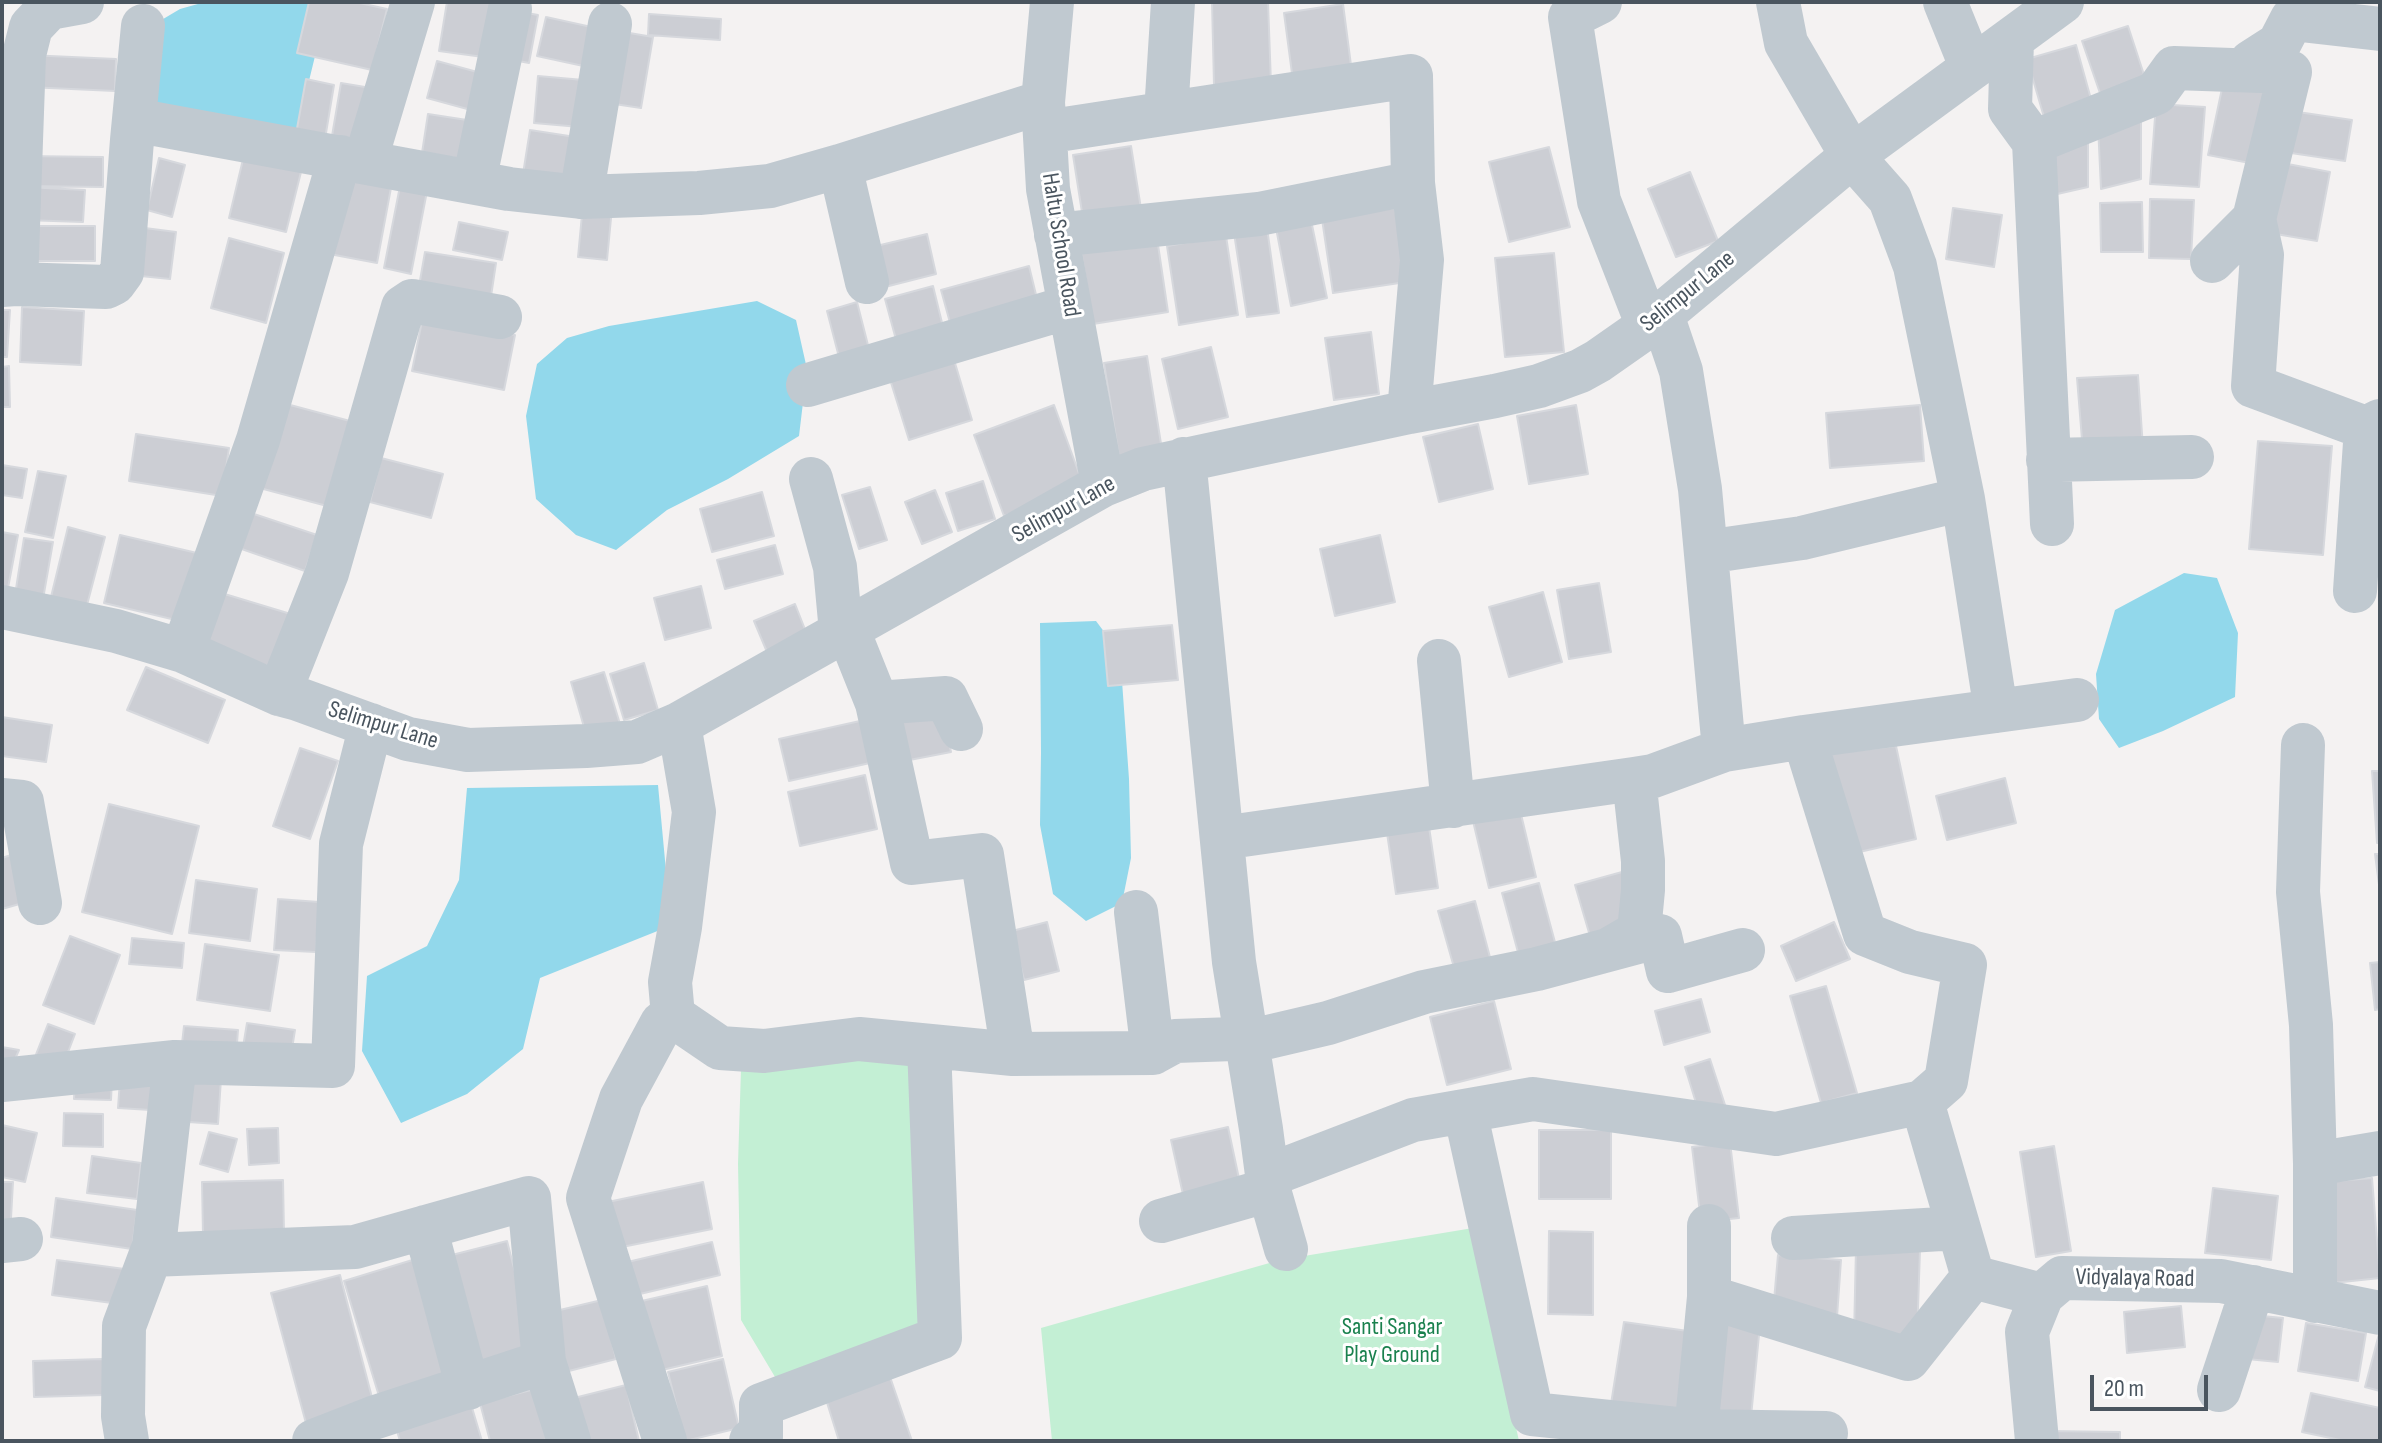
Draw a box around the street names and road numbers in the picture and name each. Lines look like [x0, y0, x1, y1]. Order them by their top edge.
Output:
street label: Haltu School Road [1034, 171, 1086, 319]
street label: Selimpur Lane [1635, 245, 1741, 339]
street label: Selimpur Lane [1007, 470, 1121, 550]
street label: Selimpur Lane [325, 696, 441, 756]
street label: Vidyalaya Road [2075, 1264, 2195, 1294]

